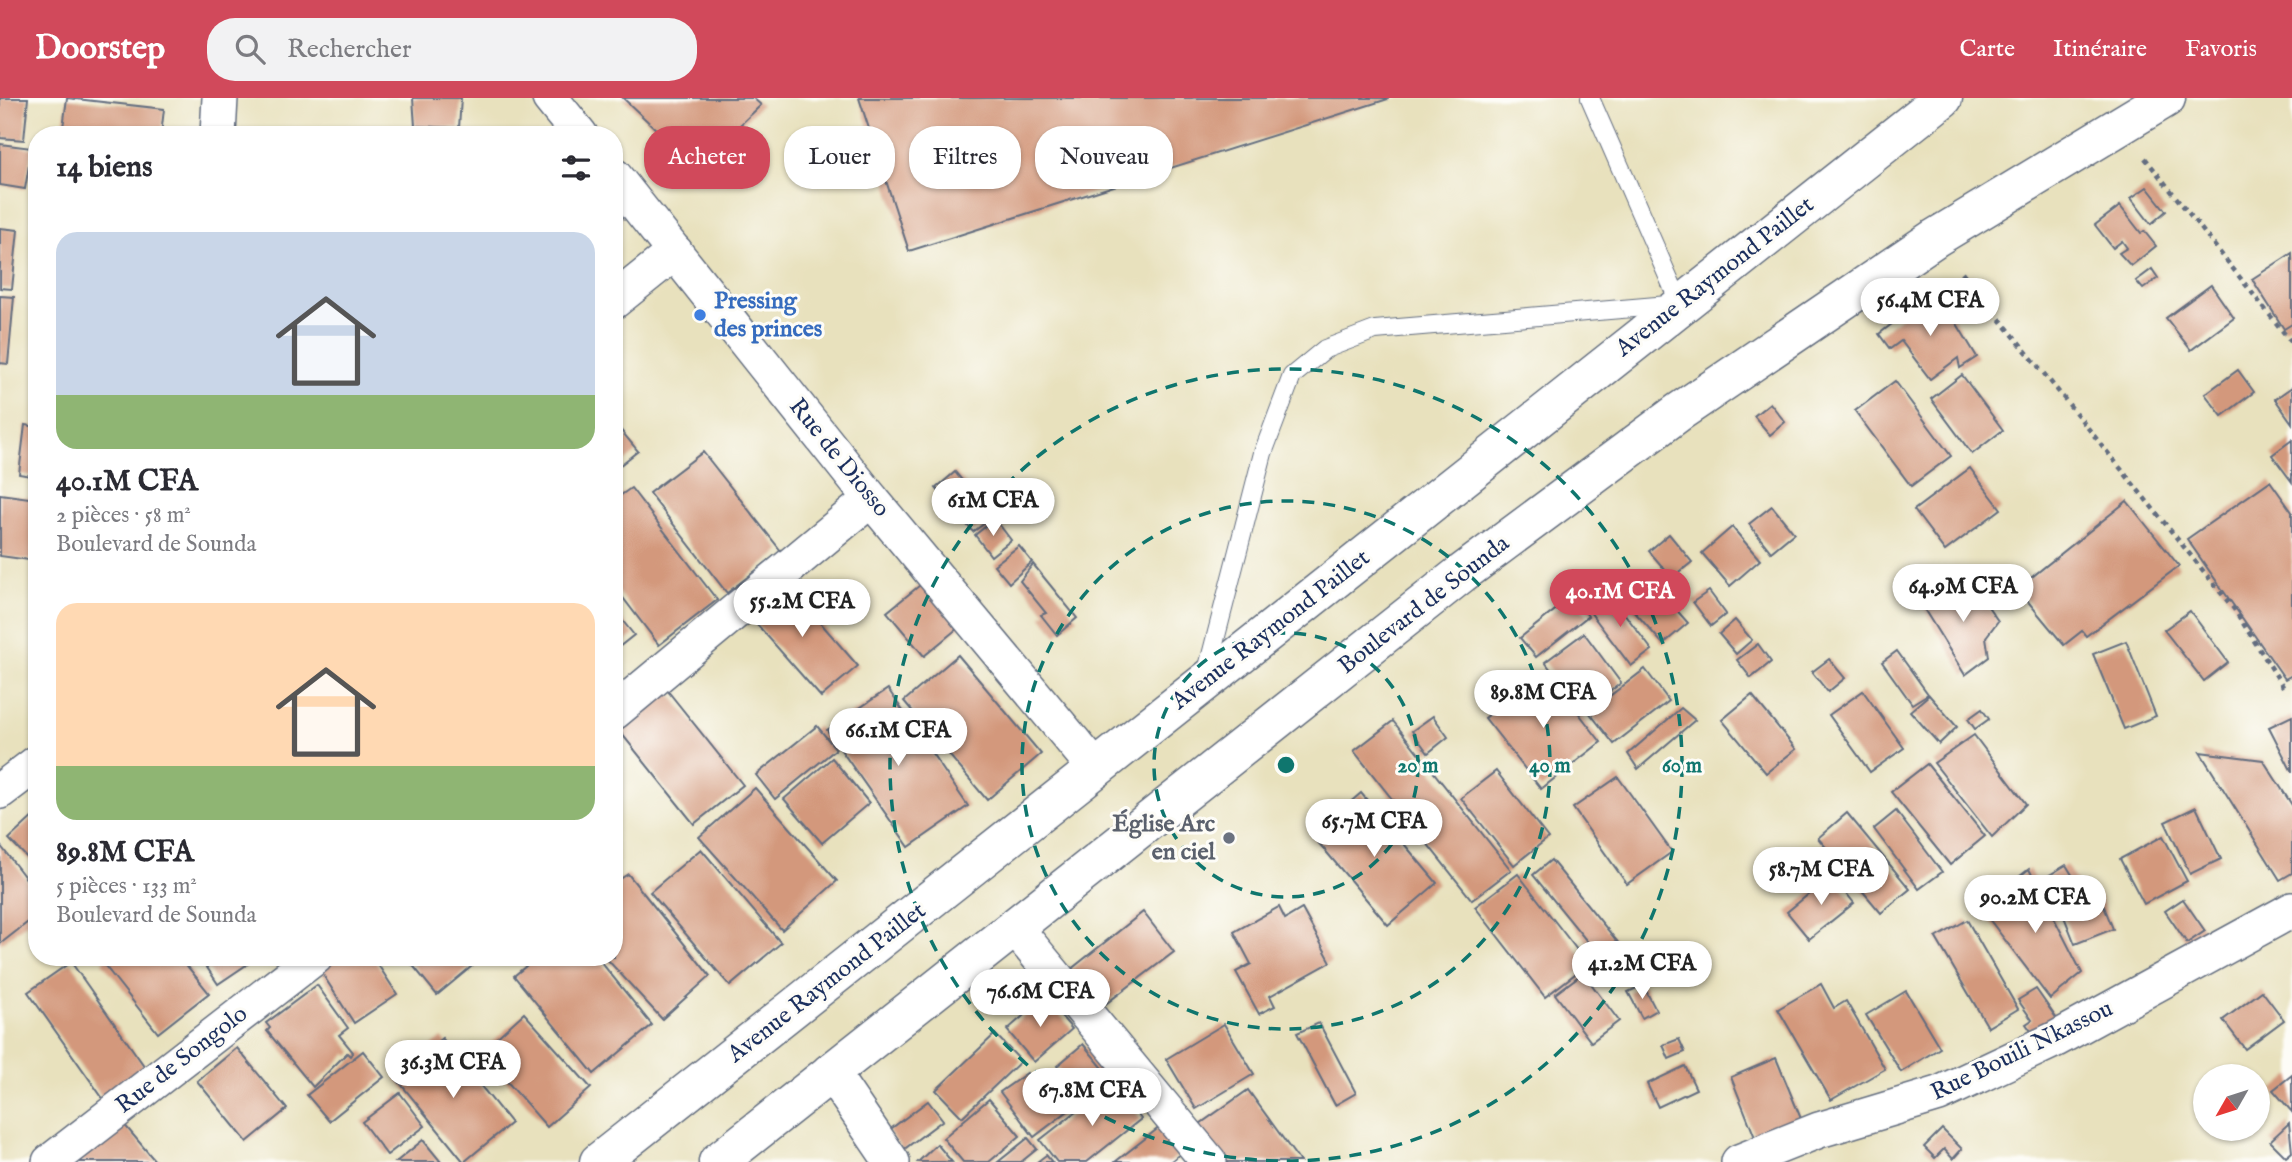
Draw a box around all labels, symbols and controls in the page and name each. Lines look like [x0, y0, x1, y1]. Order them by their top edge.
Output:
search box [207, 18, 697, 81]
text: Doorstep [35, 28, 165, 70]
icon: search [231, 30, 269, 68]
text: Rechercher [287, 33, 411, 66]
text: Carte [1959, 34, 2015, 65]
text: Itinéraire [2053, 34, 2147, 65]
text: Favoris [2185, 34, 2257, 65]
chip: Acheter [644, 126, 770, 189]
chip: Louer [784, 126, 895, 189]
chip: Filtres [909, 126, 1021, 189]
chip: Nouveau [1035, 126, 1173, 189]
text: 14 biens [56, 149, 153, 187]
icon: filters [557, 149, 595, 187]
street label: Avenue Raymond Paillet [1609, 190, 1821, 365]
icon: home [263, 278, 389, 404]
pin: 56.4M CFA [1850, 278, 2010, 338]
place label: Pressing des princes [714, 286, 823, 345]
text: 56.4M CFA [1877, 286, 1983, 315]
marker: Pressing des princes [692, 307, 708, 323]
street label: Rue de Diosso [782, 392, 896, 524]
text: 40.1M CFA [56, 463, 198, 501]
pin: 61M CFA [928, 478, 1058, 538]
text: 61M CFA [948, 486, 1038, 515]
text: 2 pièces · 58 m² [56, 501, 191, 530]
street label: Boulevard de Sounda [1332, 528, 1516, 682]
text: Boulevard de Sounda [56, 530, 256, 559]
street label: Avenue Raymond Paillet [1165, 543, 1377, 718]
pin: 64.9M CFA [1883, 564, 2043, 624]
pin: 40.1M CFA [1540, 570, 1700, 629]
text: 64.9M CFA [1908, 572, 2018, 601]
text: 40.1M CFA [1566, 577, 1674, 606]
pin: 55.2M CFA [722, 580, 882, 639]
text: 55.2M CFA [749, 587, 855, 616]
icon: home [263, 649, 389, 775]
pin: 89.8M CFA [1463, 670, 1623, 730]
text: 89.8M CFA [1490, 678, 1596, 707]
pin: 66.1M CFA [818, 708, 978, 768]
text: 66.1M CFA [845, 716, 951, 745]
centre of rings [1274, 753, 1298, 777]
text: 20 m [1398, 753, 1439, 780]
text: 40 m [1529, 753, 1571, 780]
text: 60 m [1662, 753, 1703, 780]
pin: 65.7M CFA [1294, 800, 1454, 859]
text: 65.7M CFA [1321, 807, 1427, 836]
place label: Église Arc en ciel [1112, 809, 1215, 868]
marker: Église Arc en ciel [1221, 830, 1237, 846]
text: 89.8M CFA [56, 834, 194, 872]
pin: 58.7M CFA [1741, 848, 1901, 907]
text: 58.7M CFA [1769, 855, 1873, 884]
text: 5 pièces · 133 m² [56, 872, 197, 901]
pin: 90.2M CFA [1955, 876, 2115, 935]
text: 90.2M CFA [1980, 883, 2090, 912]
street label: Avenue Raymond Paillet [721, 896, 933, 1071]
text: Boulevard de Sounda [56, 901, 256, 930]
pin: 41.2M CFA [1562, 942, 1722, 1001]
text: 41.2M CFA [1588, 949, 1696, 978]
pin: 76.6M CFA [960, 970, 1120, 1029]
text: 76.6M CFA [986, 977, 1094, 1006]
street label: Rue Bouili Nkassou [1926, 993, 2118, 1109]
street label: Rue de Songolo [110, 999, 254, 1121]
pin: 36.3M CFA [373, 1040, 533, 1100]
text: 36.3M CFA [401, 1048, 505, 1077]
north arrow [2193, 1064, 2270, 1141]
map controls [2193, 1064, 2270, 1141]
pin: 67.8M CFA [1012, 1068, 1172, 1128]
text: 67.8M CFA [1038, 1076, 1146, 1105]

